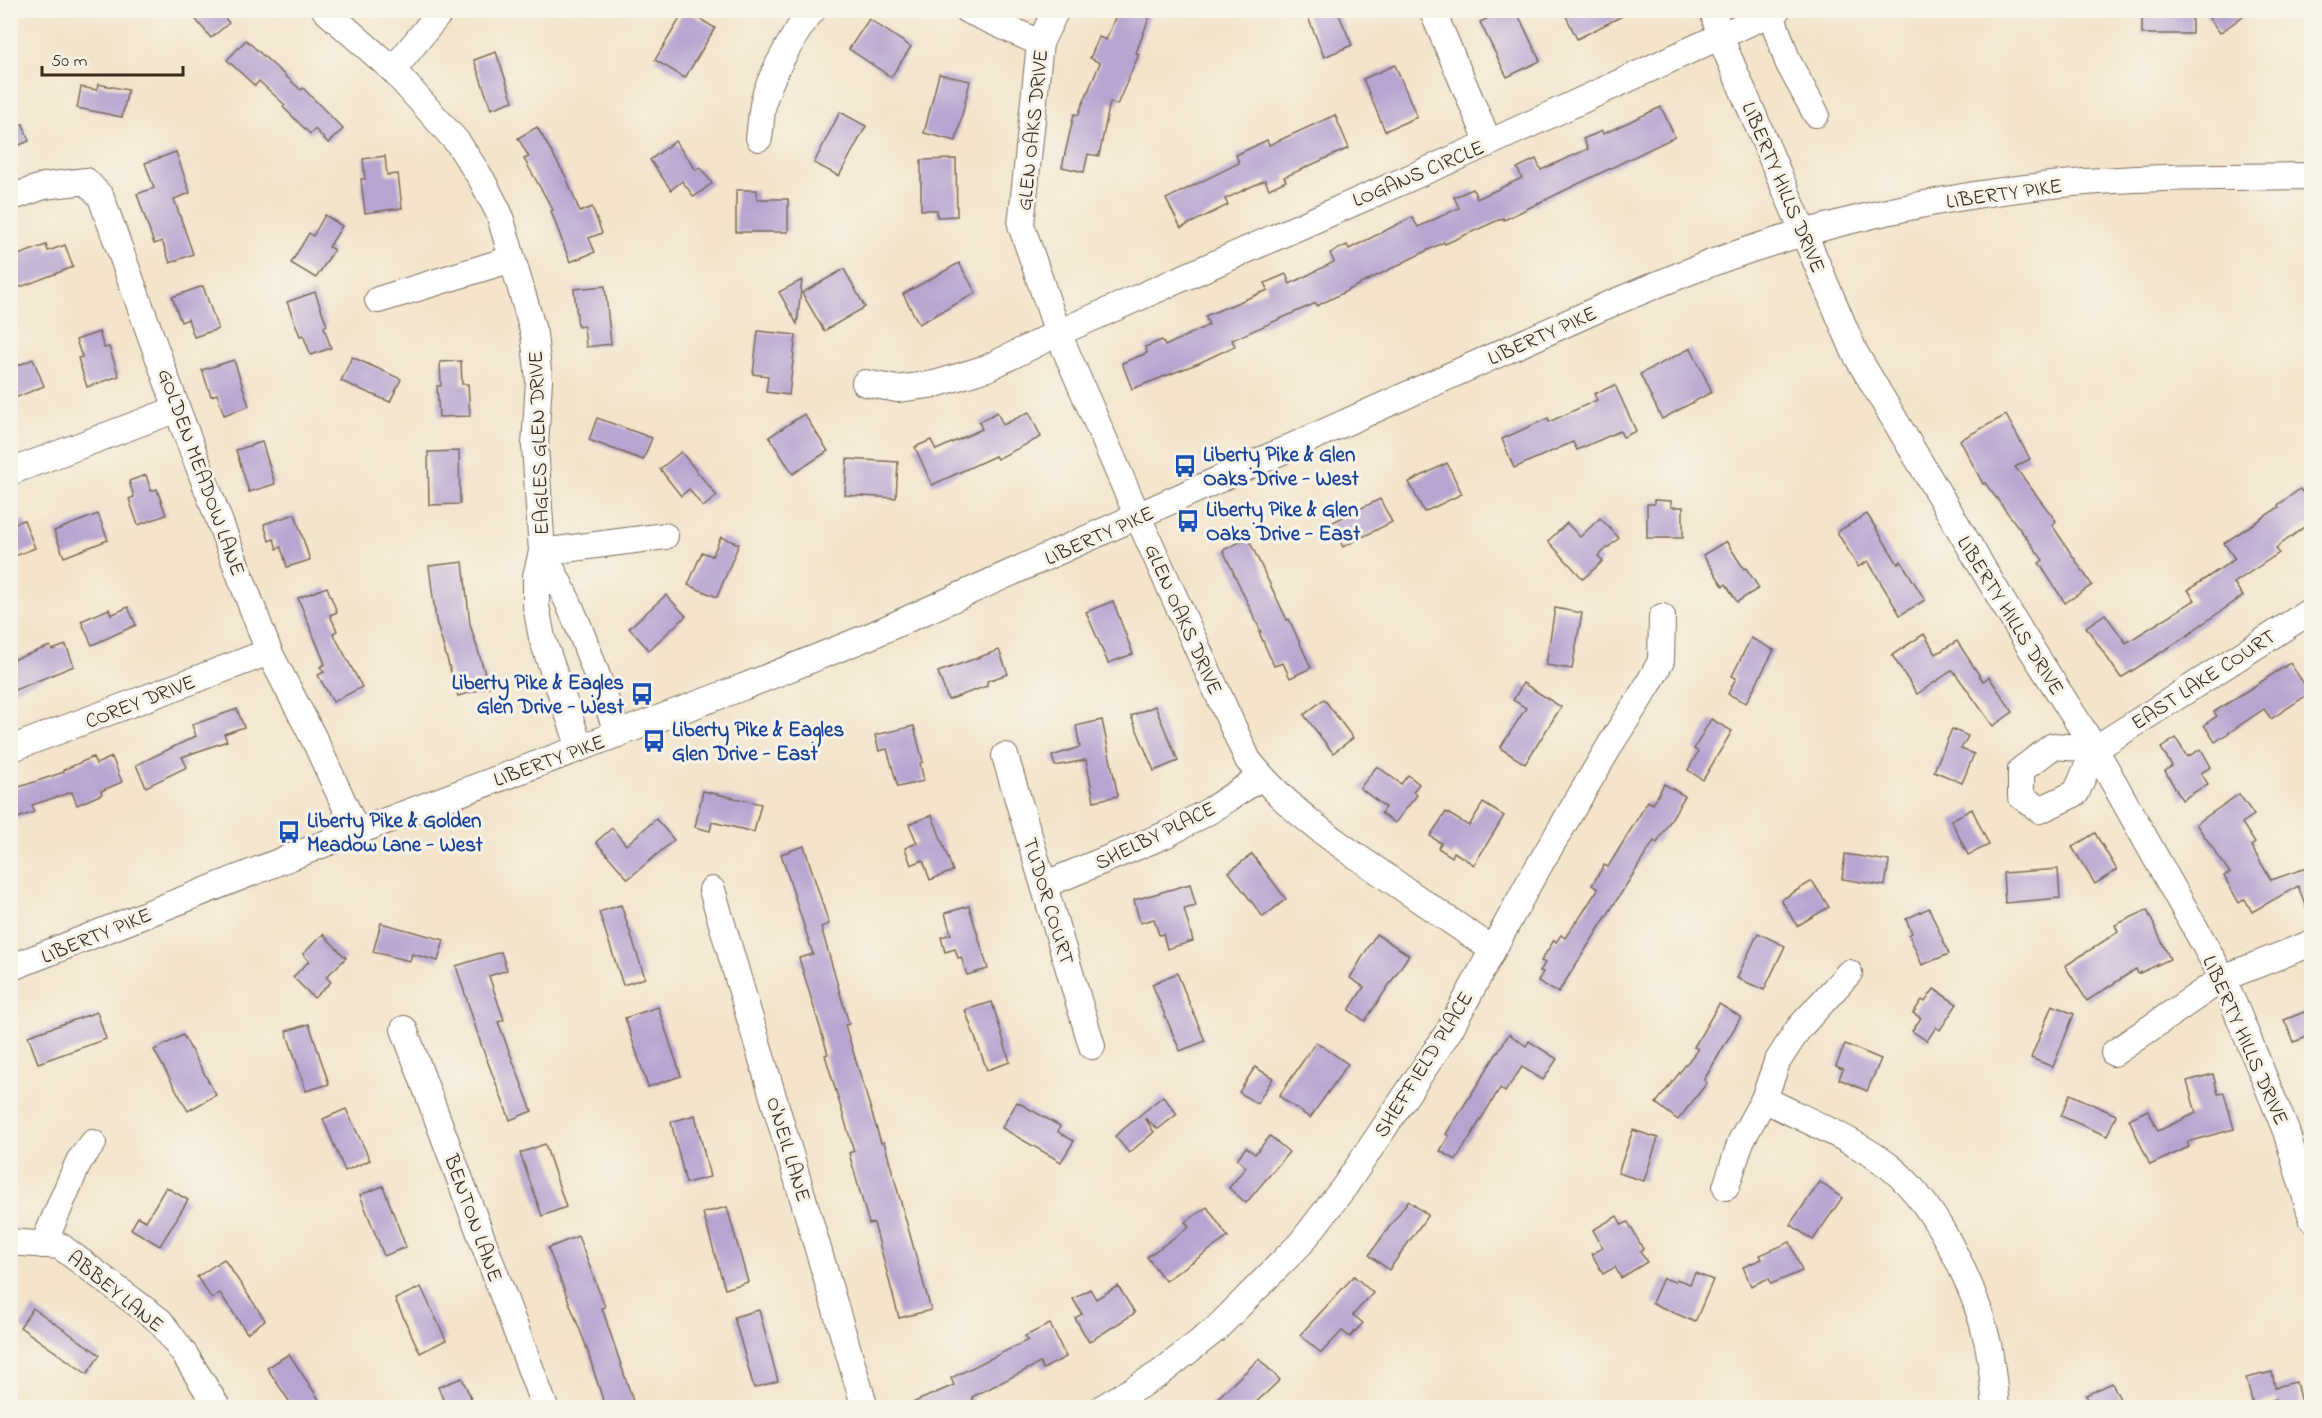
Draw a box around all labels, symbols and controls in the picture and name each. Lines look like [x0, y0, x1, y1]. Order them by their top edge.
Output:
scale bar [42, 39, 183, 77]
street label: GLEN OAKS DRIVE [1011, 48, 1057, 212]
text: 50 m [51, 49, 88, 75]
street label: LIBERTY HILLS DRIVE [1733, 98, 1832, 278]
street label: LOGANS CIRCLE [1348, 134, 1489, 216]
street label: LIBERTY PIKE [1944, 172, 2064, 218]
street label: LIBERTY PIKE [1483, 299, 1602, 374]
street label: EAGLES GLEN DRIVE [522, 350, 558, 536]
street label: GOLDEN MEADOW LANE [149, 365, 252, 580]
place label: Liberty Pike & Glen Oaks Drive - West [1203, 441, 1360, 495]
bus stop icon: Liberty Pike & Glen Oaks Drive - West [1172, 453, 1198, 479]
place label: Liberty Pike & Glen Oaks Drive - East [1206, 496, 1361, 550]
street label: LIBERTY PIKE [1040, 499, 1159, 574]
bus stop icon: Liberty Pike & Glen Oaks Drive - East [1175, 508, 1201, 534]
street label: LIBERTY HILLS DRIVE [1948, 531, 2070, 702]
street label: GLEN OAKS DRIVE [1136, 540, 1229, 700]
street label: EAST LAKE COURT [2126, 623, 2282, 739]
street label: COREY DRIVE [81, 668, 200, 738]
place label: Liberty Pike & Eagles Glen Drive - West [452, 669, 625, 723]
bus stop icon: Liberty Pike & Eagles Glen Drive - West [629, 681, 655, 707]
place label: Liberty Pike & Eagles Glen Drive - East [672, 716, 845, 770]
street label: LIBERTY PIKE [490, 728, 610, 796]
bus stop icon: Liberty Pike & Eagles Glen Drive - East [641, 728, 667, 754]
street label: SHELBY PLACE [1090, 795, 1221, 879]
place label: Liberty Pike & Golden Meadow Lane - West [307, 807, 484, 861]
bus stop icon: Liberty Pike & Golden Meadow Lane - West [276, 819, 302, 845]
street label: TUDOR COURT [1013, 834, 1081, 969]
street label: LIBERTY PIKE [37, 901, 157, 973]
street label: LIBERTY HILLS DRIVE [2193, 951, 2295, 1130]
street label: SHEFFIELD PLACE [1368, 986, 1482, 1144]
street label: O'NEIL LANE [757, 1093, 817, 1206]
street label: BENTON LANE [435, 1150, 509, 1287]
street label: ABBEY LANE [60, 1244, 169, 1341]

